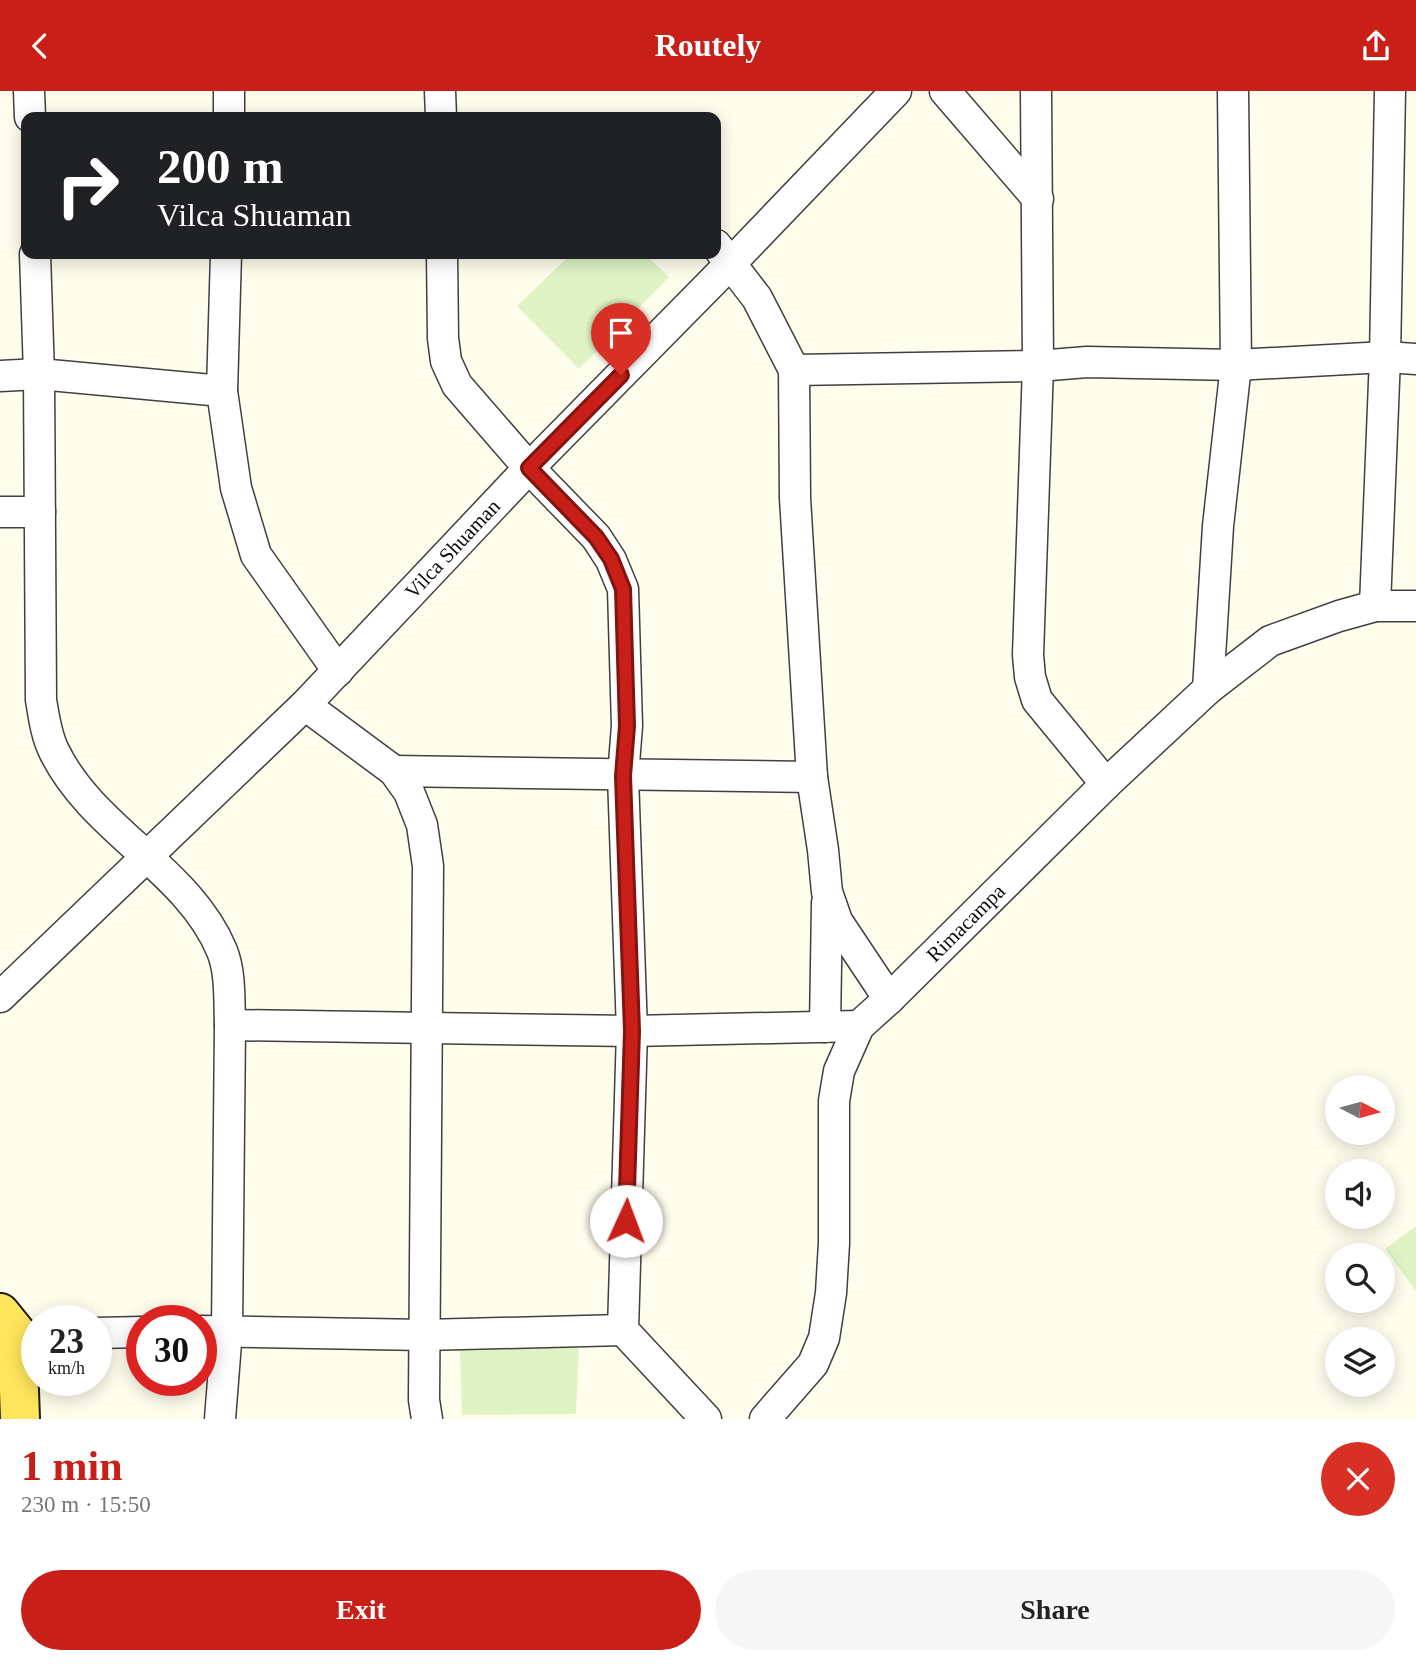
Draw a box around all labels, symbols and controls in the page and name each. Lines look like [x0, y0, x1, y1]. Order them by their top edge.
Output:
icon: back [21, 27, 59, 65]
text: Routely [655, 27, 761, 63]
icon: share [1357, 27, 1395, 65]
text: 200 m [157, 139, 284, 194]
icon: right [42, 140, 133, 231]
text: Vilca Shuaman [157, 197, 351, 233]
pin [591, 303, 651, 375]
icon: arrive [602, 314, 640, 352]
street label: Vilca Shuaman [400, 494, 505, 604]
street label: Rimacampa [922, 879, 1010, 967]
north arrow [1325, 1075, 1395, 1145]
map controls [1325, 1075, 1395, 1397]
button: sound [1325, 1159, 1395, 1229]
position arrow [589, 1184, 663, 1258]
button: search [1325, 1243, 1395, 1313]
speed limit sign: 30 [126, 1305, 217, 1396]
text: 23 [49, 1322, 84, 1361]
button: layers [1325, 1327, 1395, 1397]
text: km/h [48, 1358, 85, 1378]
button: close [1321, 1442, 1395, 1516]
text: 1 min [21, 1443, 123, 1489]
text: 230 m · 15:50 [21, 1492, 151, 1517]
button: Exit [21, 1570, 701, 1650]
button: Share [715, 1570, 1395, 1650]

